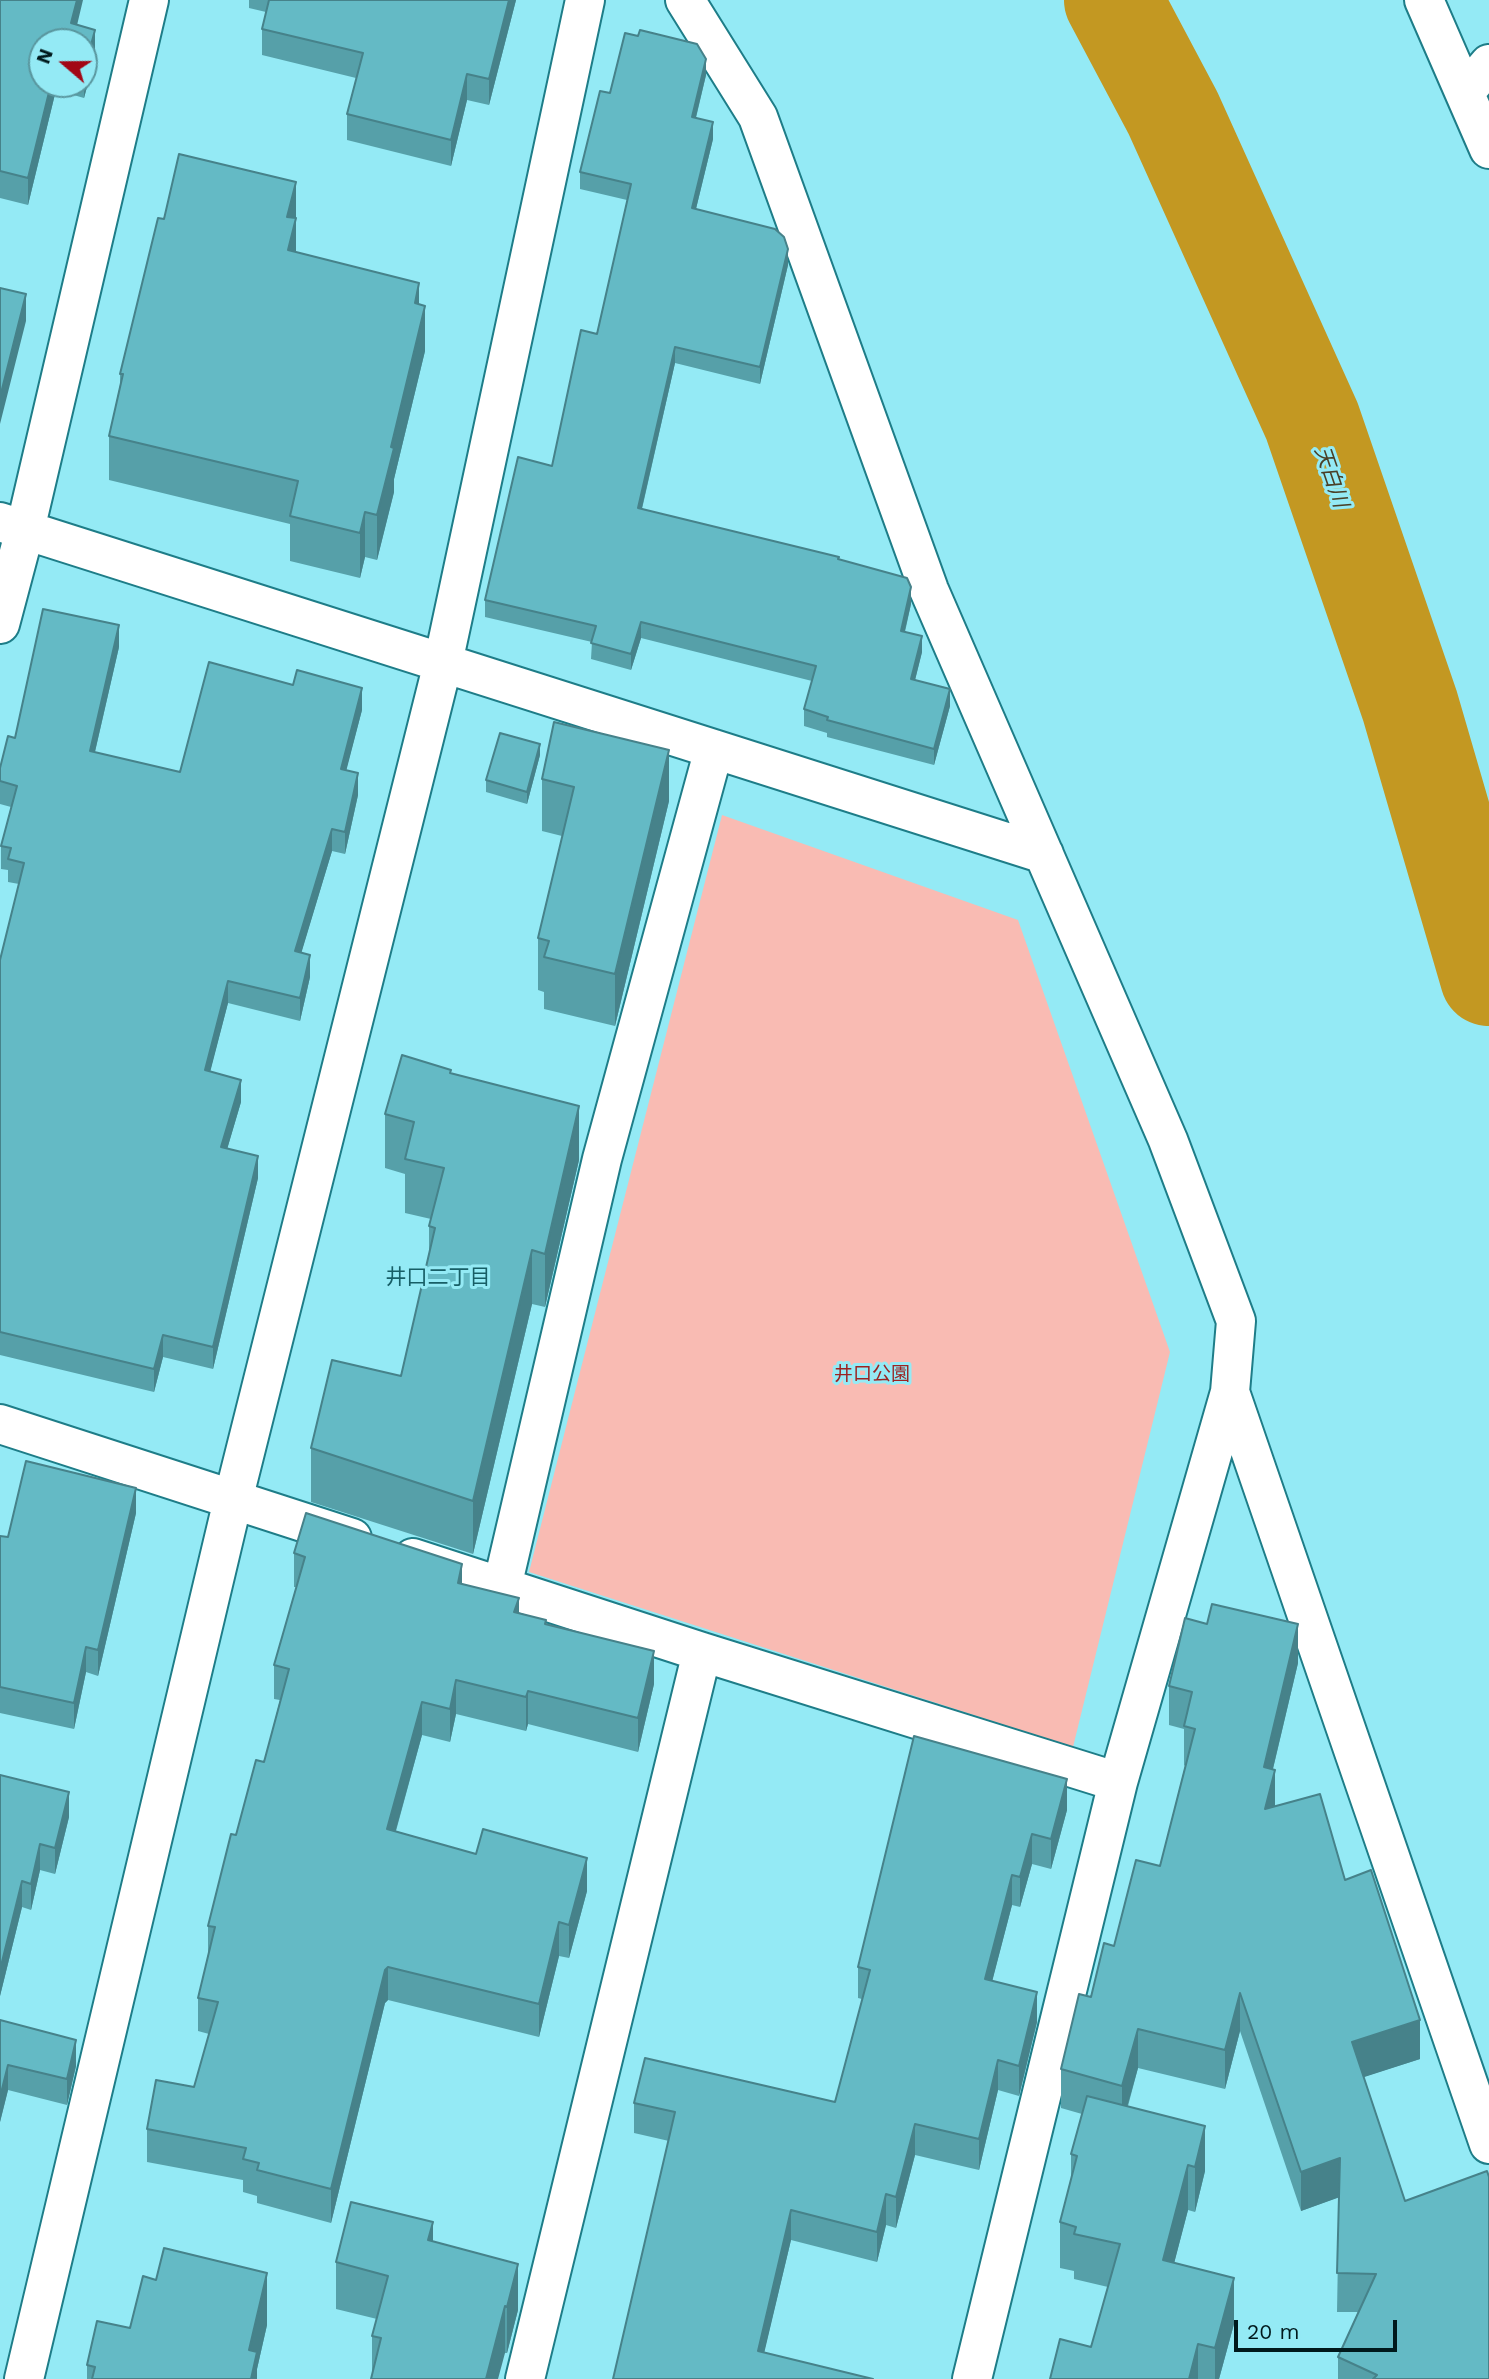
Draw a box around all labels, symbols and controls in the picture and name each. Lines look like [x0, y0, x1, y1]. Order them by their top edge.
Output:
north arrow [28, 28, 98, 98]
text: N [31, 46, 58, 67]
water label: 天白川 [1309, 443, 1353, 511]
district label: 井口二丁目 [386, 1265, 490, 1291]
park label: 井口公園 [834, 1363, 910, 1385]
scale bar [1237, 2306, 1400, 2350]
text: 20 m [1247, 2319, 1299, 2344]

